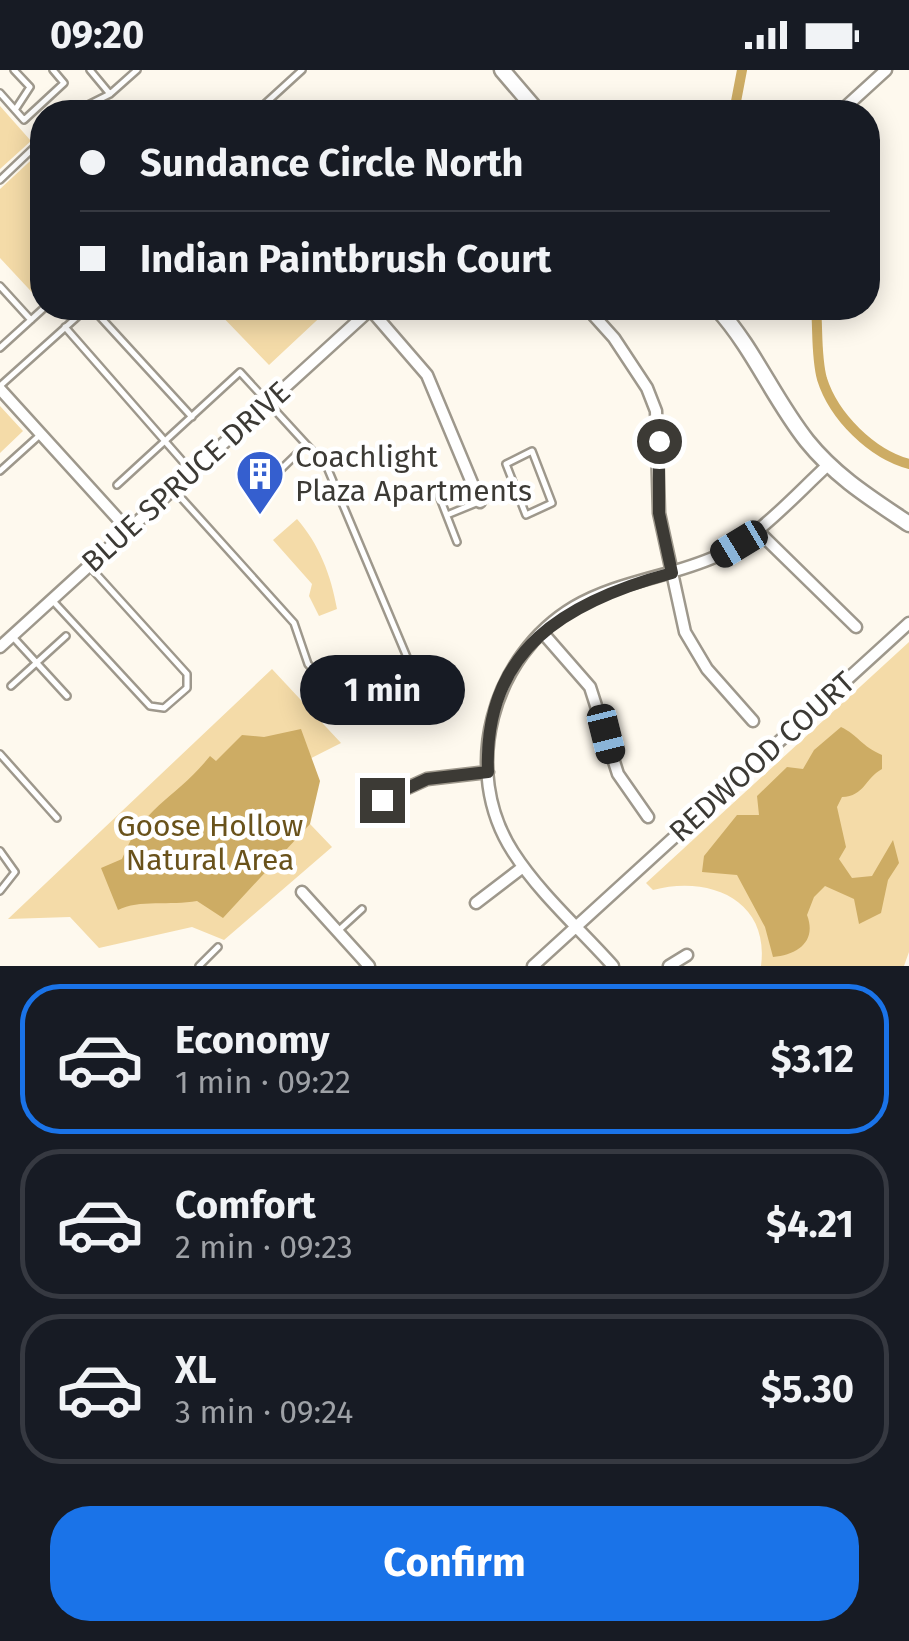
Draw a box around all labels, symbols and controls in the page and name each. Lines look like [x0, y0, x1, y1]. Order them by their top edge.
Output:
text: 09:20 [50, 12, 144, 58]
text: Sundance Circle North [140, 140, 524, 186]
text: Indian Paintbrush Court [140, 236, 551, 282]
street label: BLUE SPRUCE DRIVE [74, 374, 298, 580]
route start [637, 419, 682, 464]
place label: Coachlight Plaza Apartments [295, 439, 532, 509]
building icon: Coachlight Plaza Apartments [234, 448, 286, 516]
car [706, 516, 772, 572]
callout: 1 min [300, 655, 464, 725]
street label: REDWOOD COURT [662, 664, 862, 850]
text: 1 min [344, 671, 421, 709]
car [584, 701, 628, 767]
route end [360, 778, 405, 823]
park label: Goose Hollow Natural Area [117, 808, 303, 878]
icon: car [55, 1014, 145, 1104]
text: Economy [175, 1017, 330, 1063]
text: $3.12 [771, 1036, 854, 1082]
text: 1 min · 09:22 [175, 1063, 351, 1101]
icon: car [55, 1179, 145, 1269]
text: Comfort [175, 1182, 316, 1228]
text: $4.21 [766, 1201, 854, 1247]
text: 2 min · 09:23 [175, 1228, 353, 1266]
icon: car [55, 1344, 145, 1434]
text: XL [175, 1347, 217, 1393]
text: $5.30 [761, 1366, 854, 1412]
text: 3 min · 09:24 [175, 1393, 353, 1431]
button: Confirm [50, 1506, 859, 1621]

